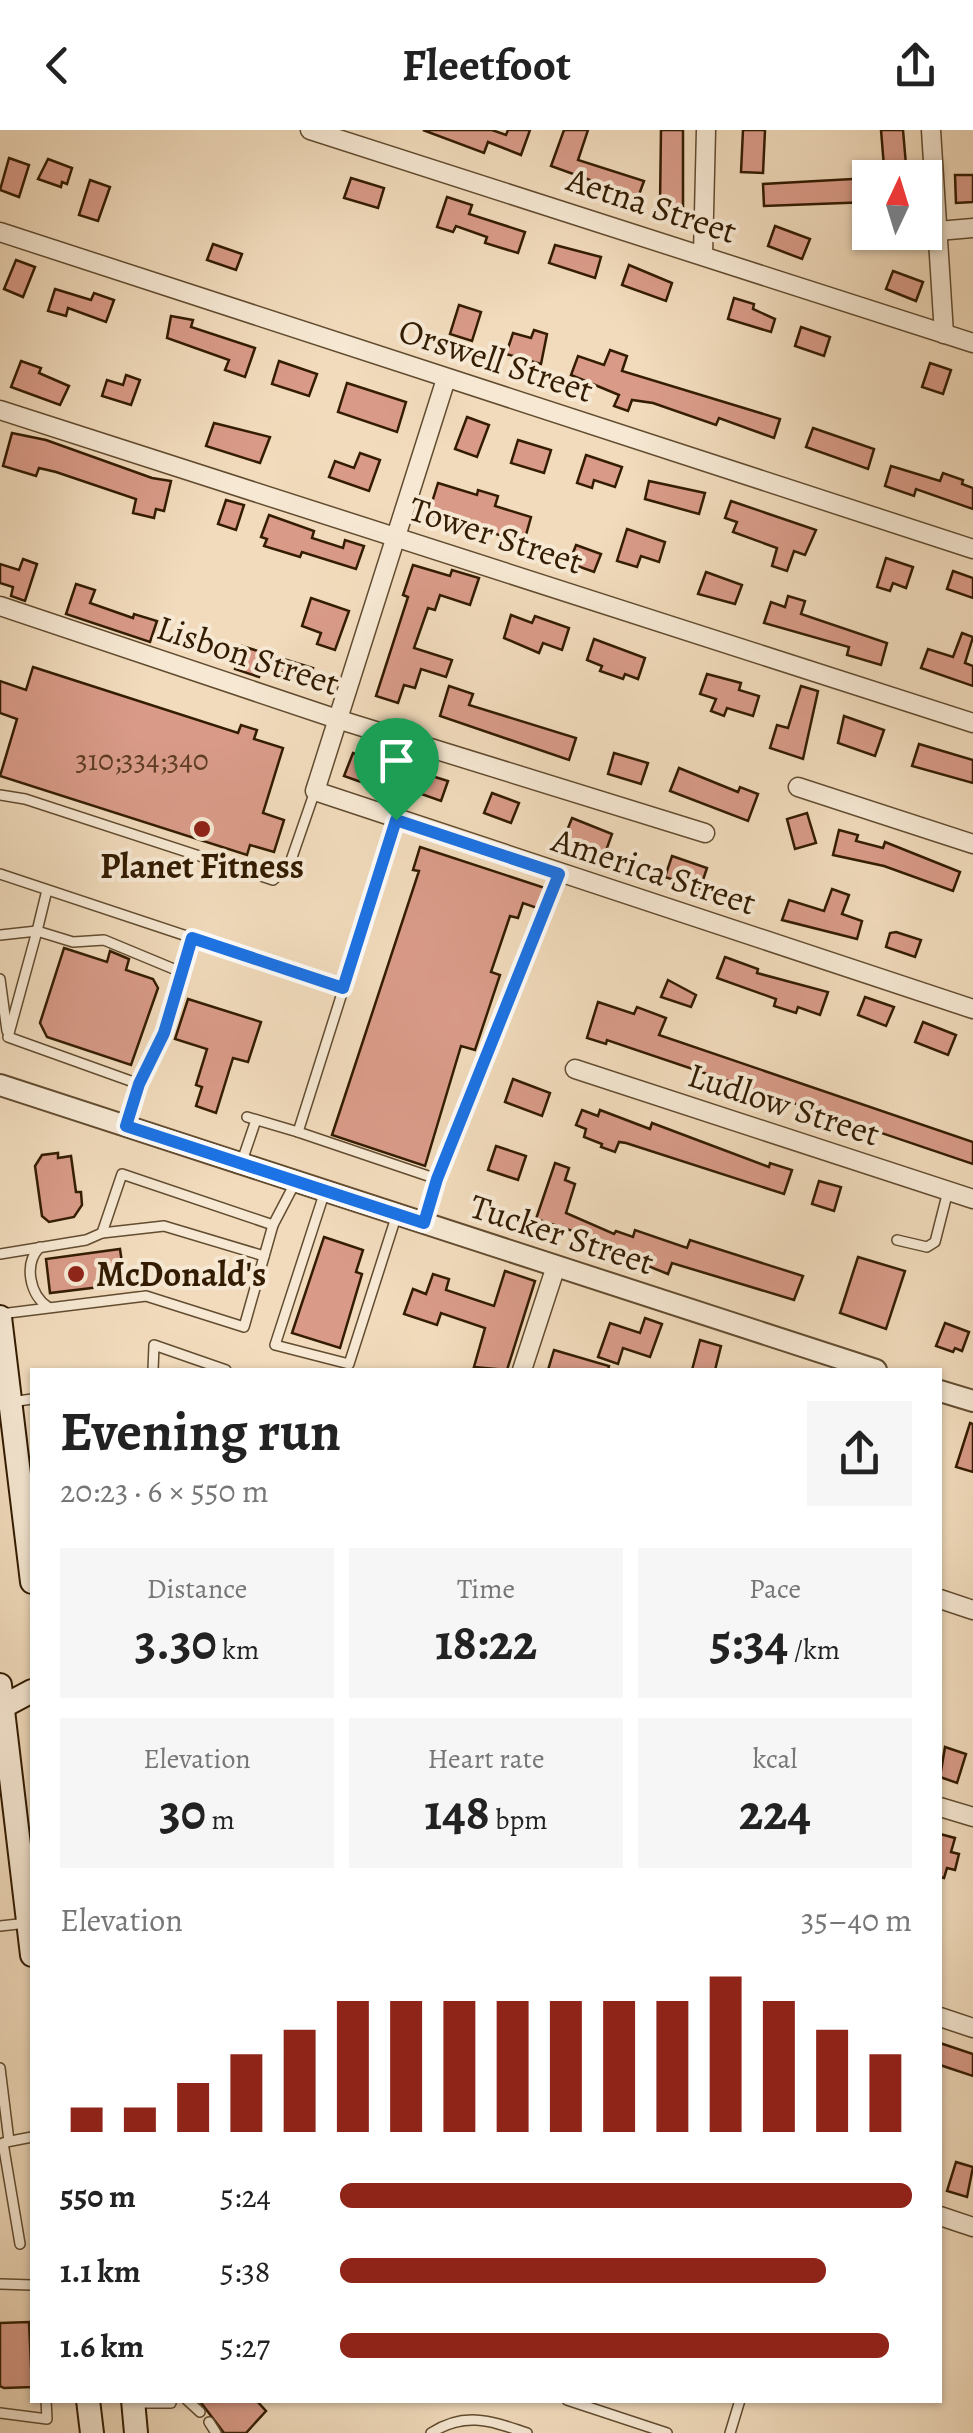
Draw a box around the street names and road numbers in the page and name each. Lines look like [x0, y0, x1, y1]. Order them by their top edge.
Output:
street label: Aetna Street [560, 155, 743, 255]
street label: Orswell Street [393, 306, 599, 414]
street label: Tower Street [403, 484, 589, 586]
street label: Lisbon Street [151, 603, 345, 707]
street label: America Street [545, 815, 762, 927]
street label: Ludlow Street [682, 1050, 886, 1158]
street label: Tucker Street [464, 1182, 660, 1286]

